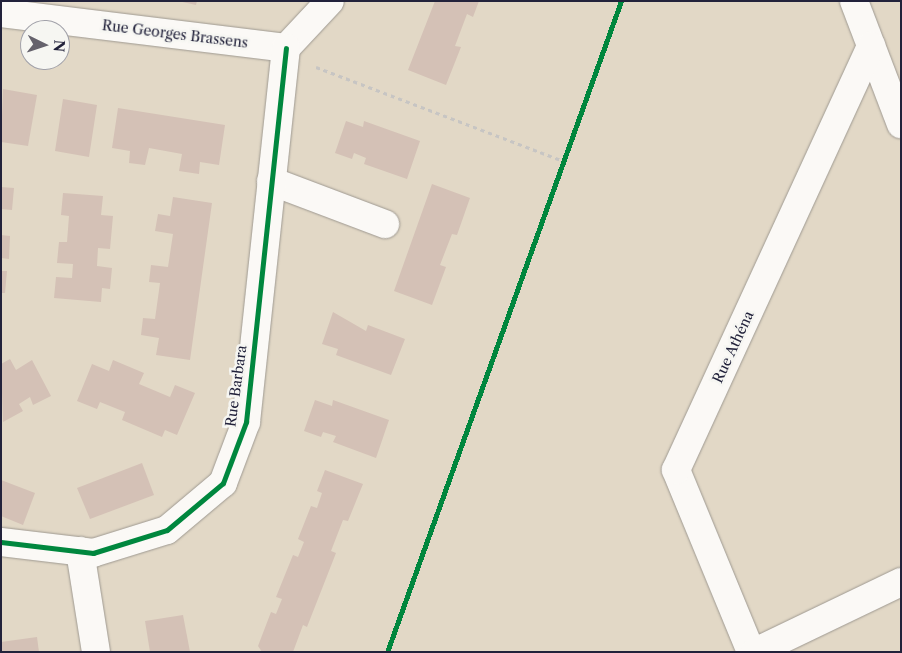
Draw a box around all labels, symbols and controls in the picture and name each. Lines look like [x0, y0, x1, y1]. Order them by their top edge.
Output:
street label: Rue Georges Brassens [101, 17, 249, 51]
north arrow [20, 20, 70, 70]
text: N [50, 39, 68, 53]
street label: Rue Athéna [709, 308, 757, 386]
street label: Rue Barbara [222, 344, 250, 428]

